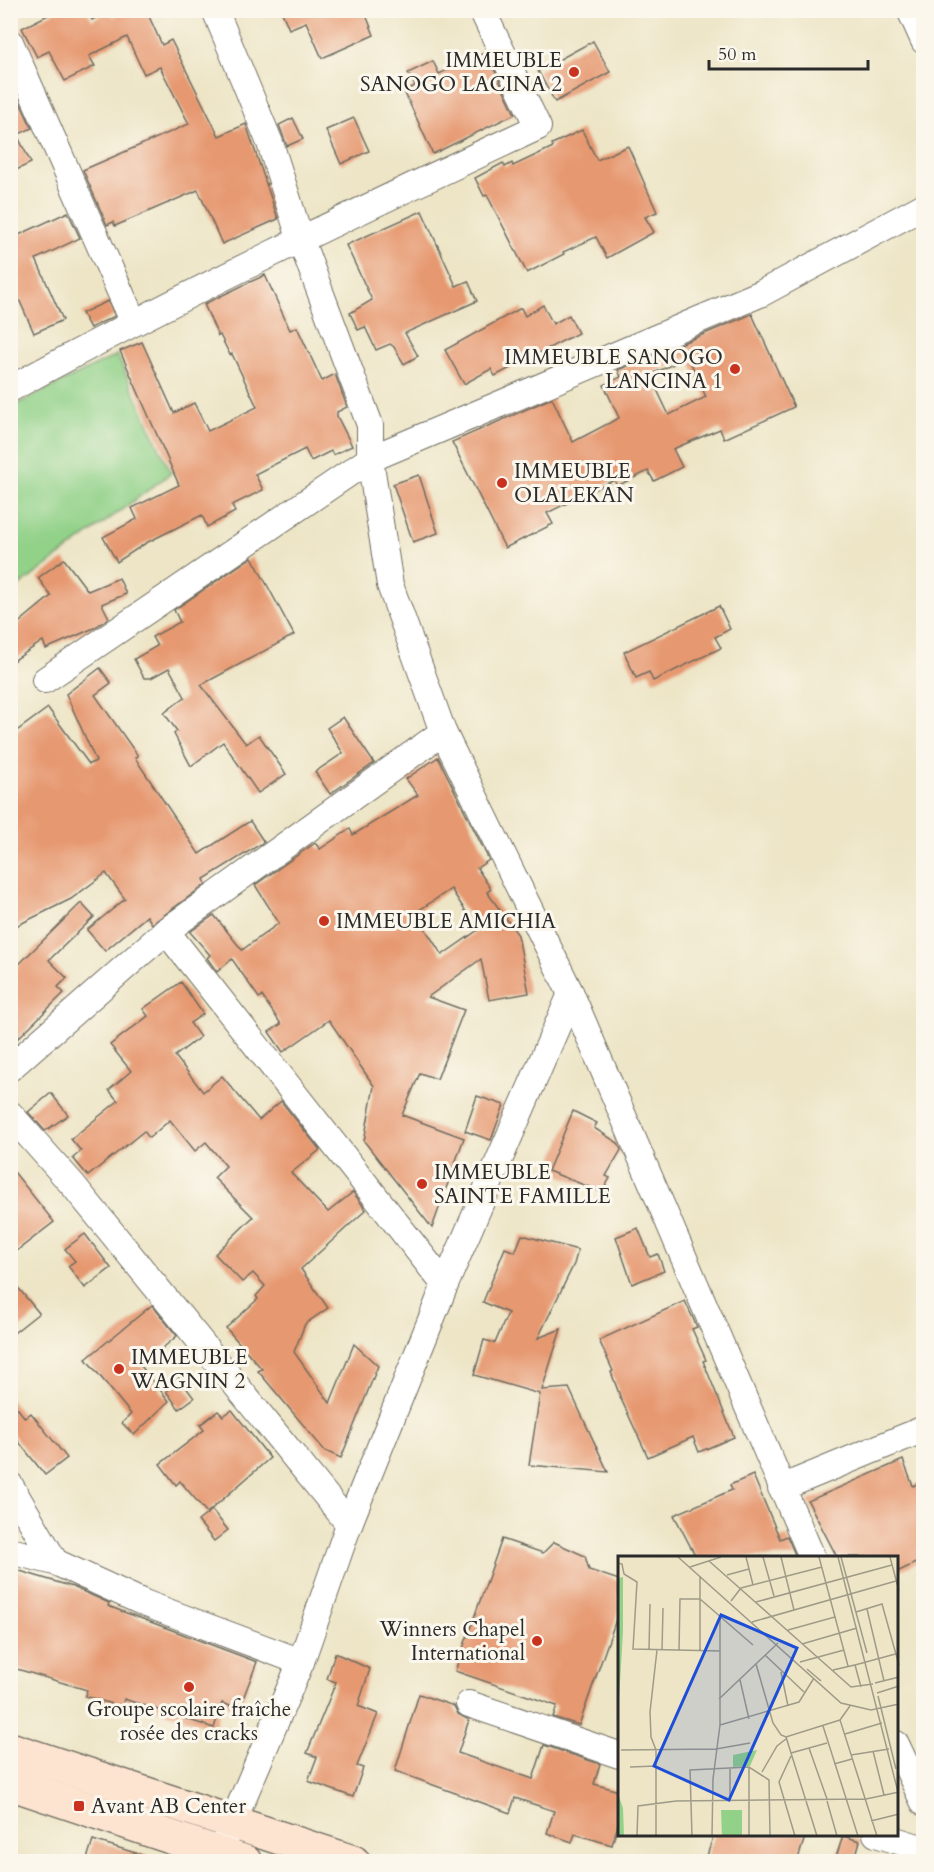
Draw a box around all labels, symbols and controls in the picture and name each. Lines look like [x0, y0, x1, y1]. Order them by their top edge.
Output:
scale bar [709, 33, 868, 71]
text: 50 m [718, 42, 757, 67]
place label: IMMEUBLE SANOGO LACINA 2 [360, 46, 562, 99]
marker: IMMEUBLE SANOGO LACINA 2 [567, 65, 581, 79]
place label: IMMEUBLE SANOGO LANCINA 1 [504, 343, 723, 396]
marker: IMMEUBLE SANOGO LANCINA 1 [728, 362, 742, 376]
place label: IMMEUBLE OLALEKAN [514, 457, 634, 510]
marker: IMMEUBLE OLALEKAN [495, 476, 509, 490]
place label: IMMEUBLE AMICHIA [336, 907, 556, 936]
marker: IMMEUBLE AMICHIA [317, 914, 331, 928]
place label: IMMEUBLE SAINTE FAMILLE [434, 1158, 611, 1211]
marker: IMMEUBLE SAINTE FAMILLE [415, 1177, 429, 1191]
place label: IMMEUBLE WAGNIN 2 [130, 1343, 248, 1396]
marker: IMMEUBLE WAGNIN 2 [112, 1362, 126, 1376]
inset map [618, 1556, 898, 1836]
place label: Winners Chapel International [378, 1615, 525, 1668]
marker: Winners Chapel International [530, 1634, 544, 1648]
marker: Groupe scolaire fraîche rosée des cracks [182, 1680, 196, 1694]
place label: Groupe scolaire fraîche rosée des cracks [87, 1695, 291, 1748]
place label: Avant AB Center [91, 1792, 246, 1821]
marker: Avant AB Center [72, 1799, 86, 1813]

